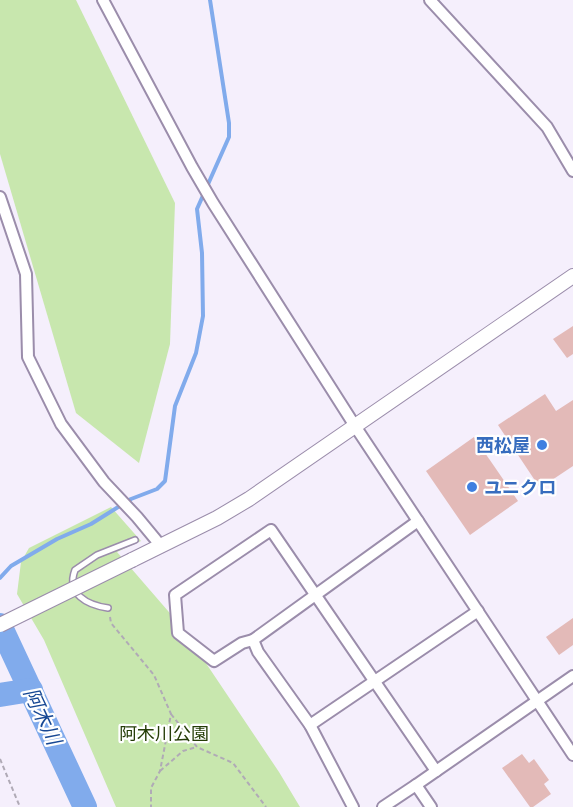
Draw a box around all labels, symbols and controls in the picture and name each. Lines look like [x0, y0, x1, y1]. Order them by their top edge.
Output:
place label: 西松屋 [476, 435, 530, 455]
marker: 西松屋 [535, 438, 549, 452]
place label: ユニクロ [484, 477, 556, 497]
marker: ユニクロ [465, 480, 479, 494]
water label: 阿木川 [20, 684, 67, 750]
park label: 阿木川公園 [119, 723, 209, 743]

